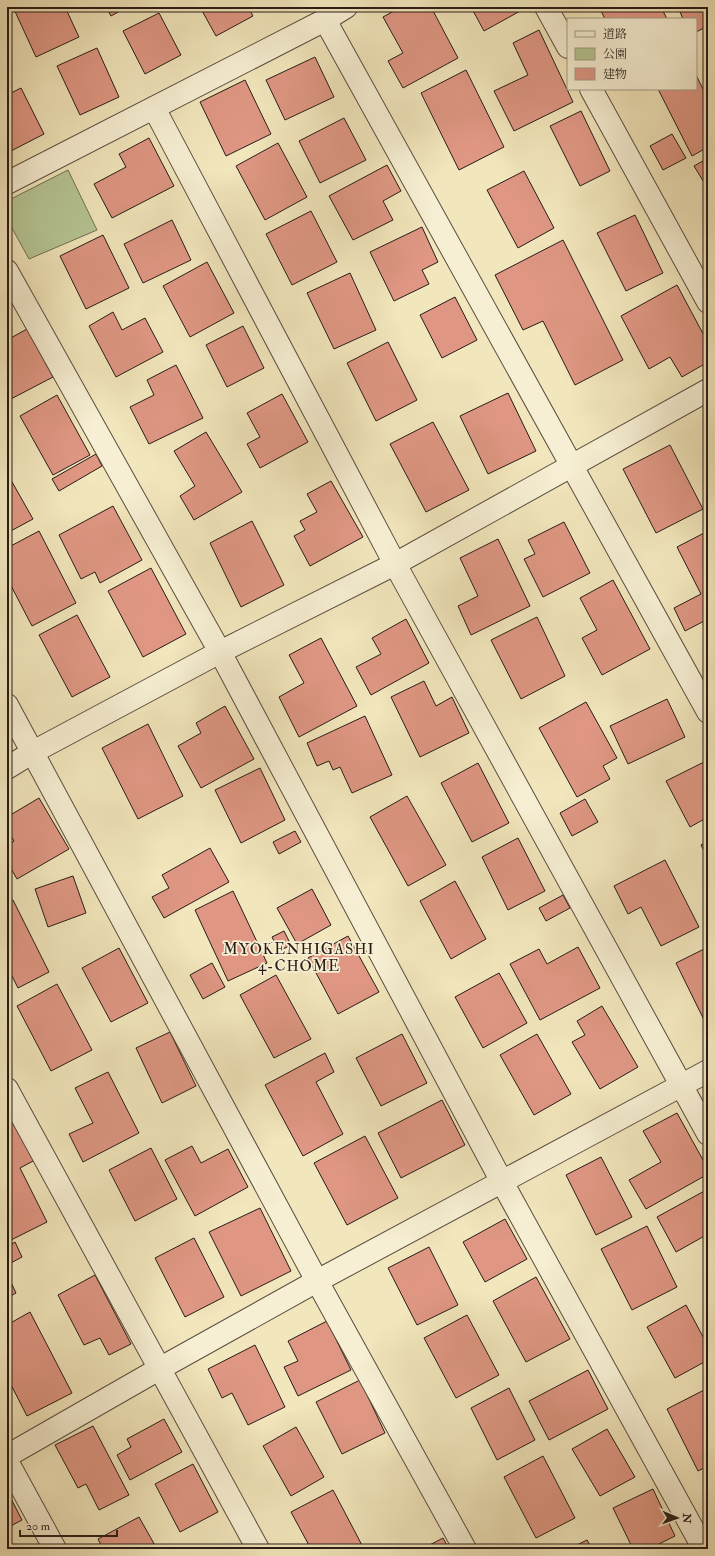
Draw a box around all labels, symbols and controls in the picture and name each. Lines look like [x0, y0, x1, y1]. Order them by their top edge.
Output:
legend [567, 18, 697, 90]
text: 道路 [603, 27, 627, 42]
text: 公園 [603, 47, 627, 62]
text: 建物 [603, 67, 627, 82]
district label: MYOKENHIGASHI 4-CHOME [223, 940, 375, 976]
north arrow [657, 1498, 697, 1538]
scale bar [20, 1512, 117, 1538]
text: N [680, 1512, 693, 1525]
text: 20 m [26, 1519, 51, 1534]

